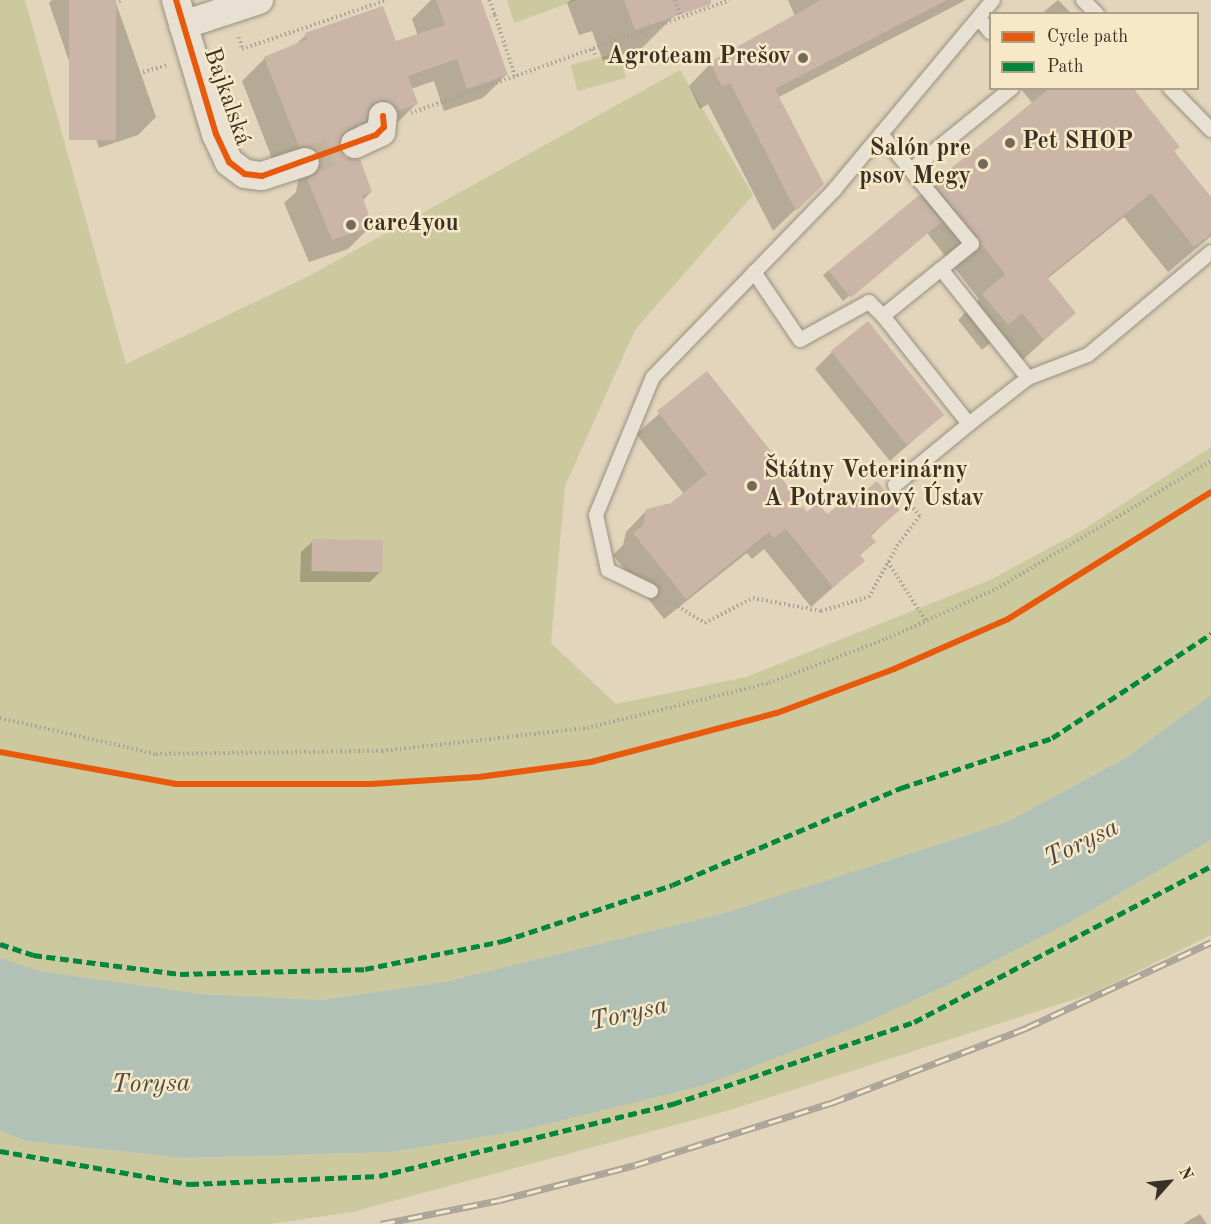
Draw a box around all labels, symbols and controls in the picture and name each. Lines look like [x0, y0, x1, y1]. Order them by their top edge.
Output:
legend [989, 12, 1199, 90]
text: Cycle path [1047, 28, 1128, 46]
street label: Bajkalská [196, 44, 256, 150]
place label: Agroteam Prešov [607, 44, 791, 72]
marker: Agroteam Prešov [796, 51, 810, 65]
text: Path [1047, 58, 1083, 76]
place label: Pet SHOP [1022, 129, 1133, 157]
place label: Salón pre psov Megy [859, 136, 971, 192]
marker: Pet SHOP [1003, 136, 1017, 150]
marker: Salón pre psov Megy [976, 157, 990, 171]
place label: care4you [363, 211, 459, 239]
marker: care4you [344, 218, 358, 232]
place label: Štátny Veterinárny A Potravinový Ústav [764, 458, 984, 514]
marker: Štátny Veterinárny A Potravinový Ústav [745, 479, 759, 493]
water label: Torysa [1040, 813, 1124, 875]
water label: Torysa [587, 991, 671, 1039]
water label: Torysa [111, 1069, 191, 1101]
north arrow [1139, 1152, 1199, 1212]
text: N [1175, 1165, 1195, 1183]

